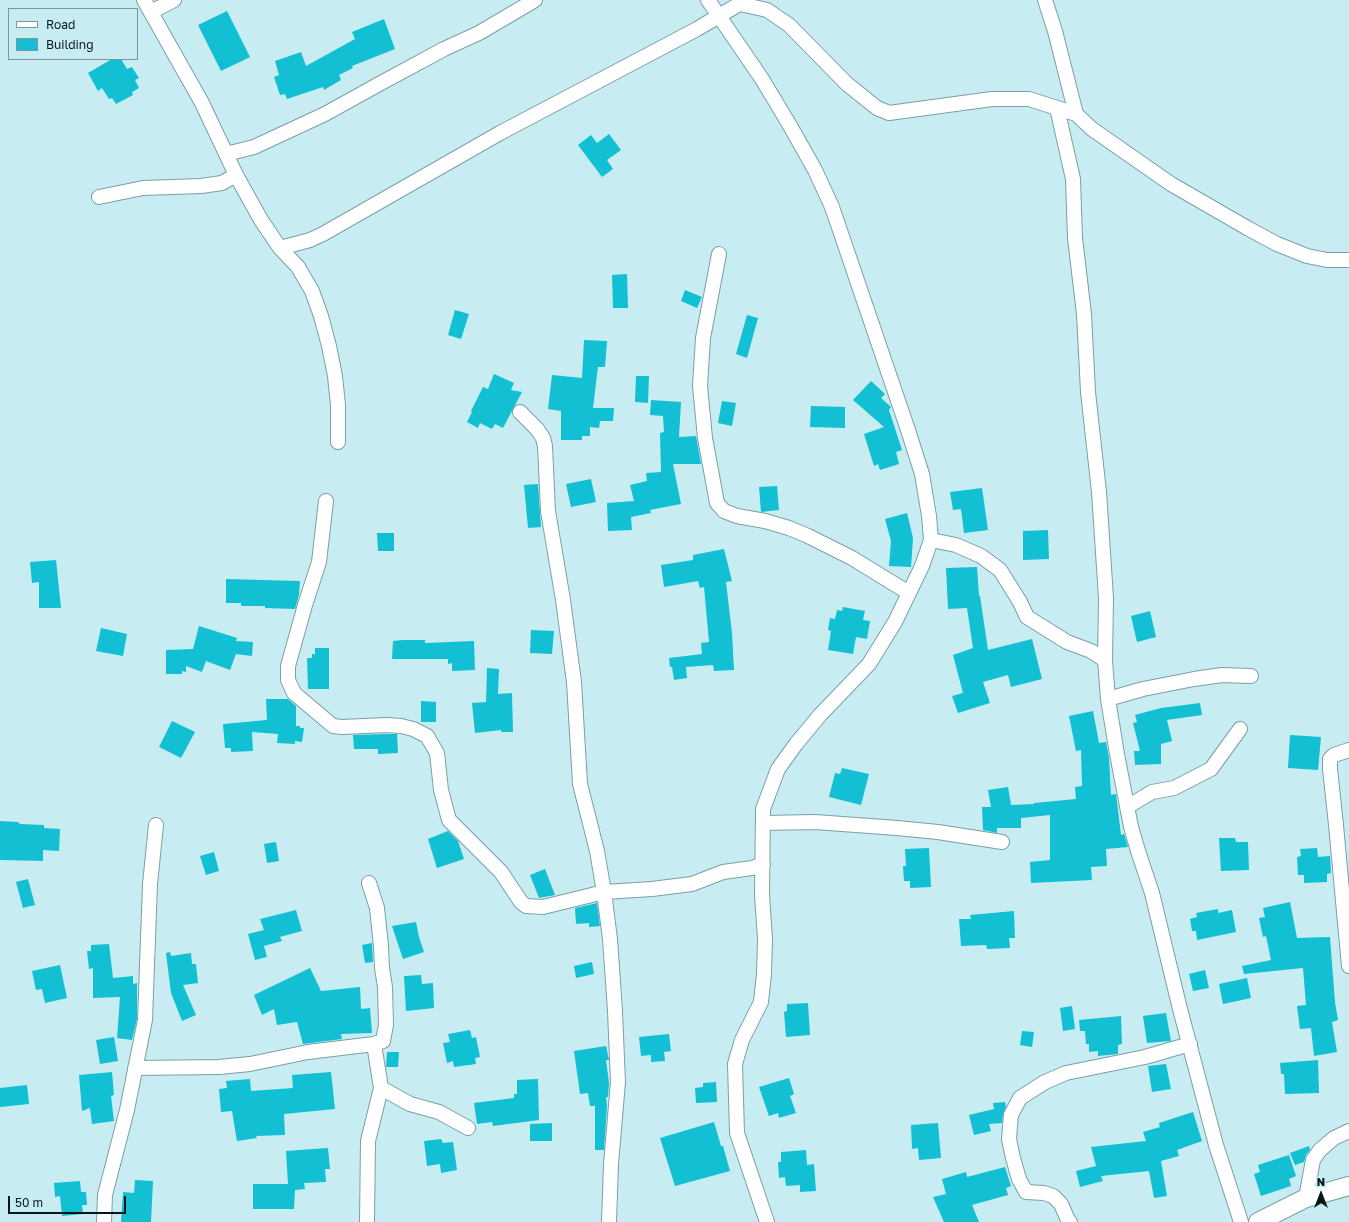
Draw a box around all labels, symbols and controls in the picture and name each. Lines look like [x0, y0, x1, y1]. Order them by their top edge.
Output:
legend [8, 8, 138, 60]
text: Road [46, 17, 75, 32]
text: Building [46, 37, 94, 52]
north arrow [1301, 1174, 1341, 1214]
text: N [1317, 1175, 1325, 1188]
scale bar [10, 1188, 128, 1214]
text: 50 m [15, 1195, 43, 1210]

